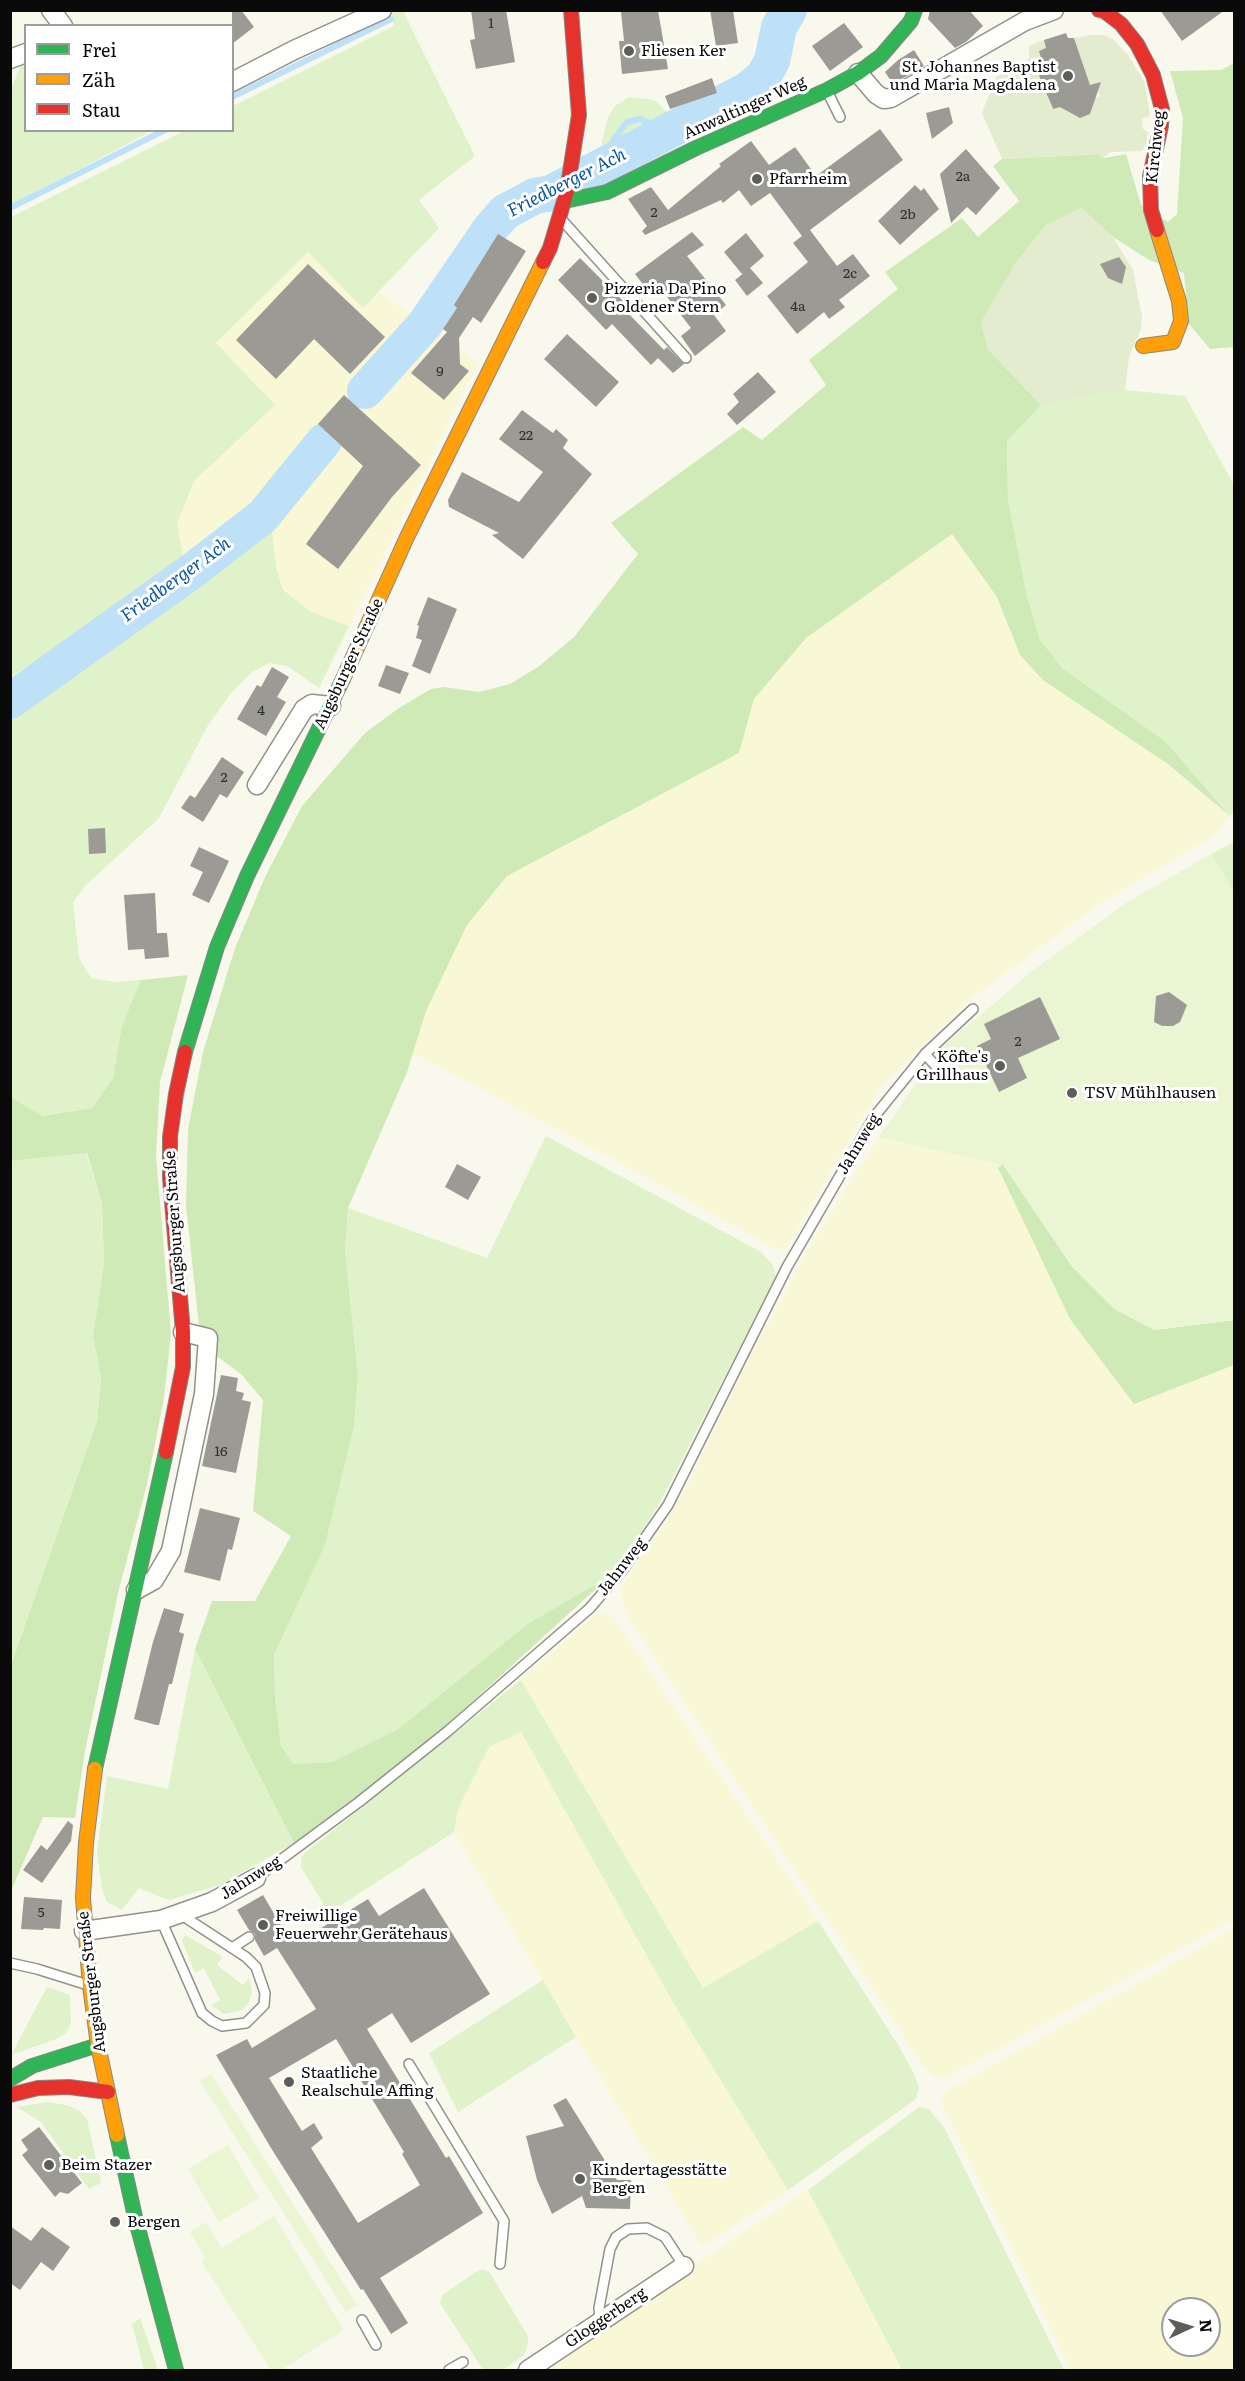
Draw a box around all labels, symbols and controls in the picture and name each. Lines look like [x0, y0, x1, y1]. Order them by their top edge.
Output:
house number: 1 [488, 16, 494, 32]
legend [24, 24, 234, 132]
text: Frei [82, 36, 116, 63]
place label: Fliesen Ker [641, 41, 726, 61]
marker: Fliesen Ker [622, 44, 636, 58]
place label: St. Johannes Baptist und Maria Magdalena [890, 57, 1056, 95]
text: Zäh [82, 66, 115, 93]
marker: St. Johannes Baptist und Maria Magdalena [1061, 69, 1075, 83]
street label: Anwaltinger Weg [681, 72, 809, 144]
text: Stau [82, 96, 120, 123]
street label: Kirchweg [1143, 109, 1169, 185]
water label: Friedberger Ach [504, 144, 630, 222]
place label: Pfarrheim [769, 169, 848, 189]
house number: 2a [956, 169, 970, 185]
marker: Pfarrheim [750, 172, 764, 186]
house number: 2 [650, 205, 658, 221]
house number: 2b [900, 207, 916, 223]
house number: 2c [843, 266, 857, 282]
place label: Pizzeria Da Pino Goldener Stern [604, 279, 726, 317]
marker: Pizzeria Da Pino Goldener Stern [585, 291, 599, 305]
house number: 4a [790, 299, 806, 315]
house number: 9 [436, 364, 444, 380]
house number: 22 [519, 428, 533, 444]
water label: Friedberger Ach [117, 533, 235, 627]
street label: Augsburger Straße [310, 595, 388, 733]
house number: 4 [257, 703, 265, 719]
house number: 2 [220, 770, 228, 786]
house number: 2 [1014, 1034, 1022, 1050]
place label: Köfte's Grillhaus [916, 1047, 988, 1085]
marker: Köfte's Grillhaus [993, 1059, 1007, 1073]
place label: TSV Mühlhausen [1084, 1083, 1216, 1103]
marker: TSV Mühlhausen [1065, 1086, 1079, 1100]
street label: Jahnweg [833, 1110, 885, 1178]
street label: Augsburger Straße [160, 1150, 190, 1294]
house number: 16 [214, 1444, 228, 1460]
street label: Jahnweg [593, 1534, 651, 1600]
street label: Jahnweg [217, 1852, 285, 1904]
house number: 5 [37, 1905, 45, 1921]
place label: Freiwillige Feuerwehr Gerätehaus [275, 1906, 448, 1944]
street label: Augsburger Straße [74, 1910, 110, 2054]
marker: Freiwillige Feuerwehr Gerätehaus [256, 1918, 270, 1932]
place label: Staatliche Realschule Affing [301, 2063, 434, 2101]
marker: Staatliche Realschule Affing [282, 2075, 296, 2089]
place label: Beim Stazer [61, 2155, 152, 2175]
marker: Beim Stazer [42, 2158, 56, 2172]
place label: Kindertagesstätte Bergen [592, 2160, 727, 2198]
marker: Kindertagesstätte Bergen [573, 2172, 587, 2186]
place label: Bergen [127, 2212, 181, 2232]
marker: Bergen [108, 2215, 122, 2229]
street label: Gloggerberg [562, 2284, 650, 2352]
north arrow [1161, 2297, 1221, 2357]
text: N [1195, 2318, 1219, 2333]

